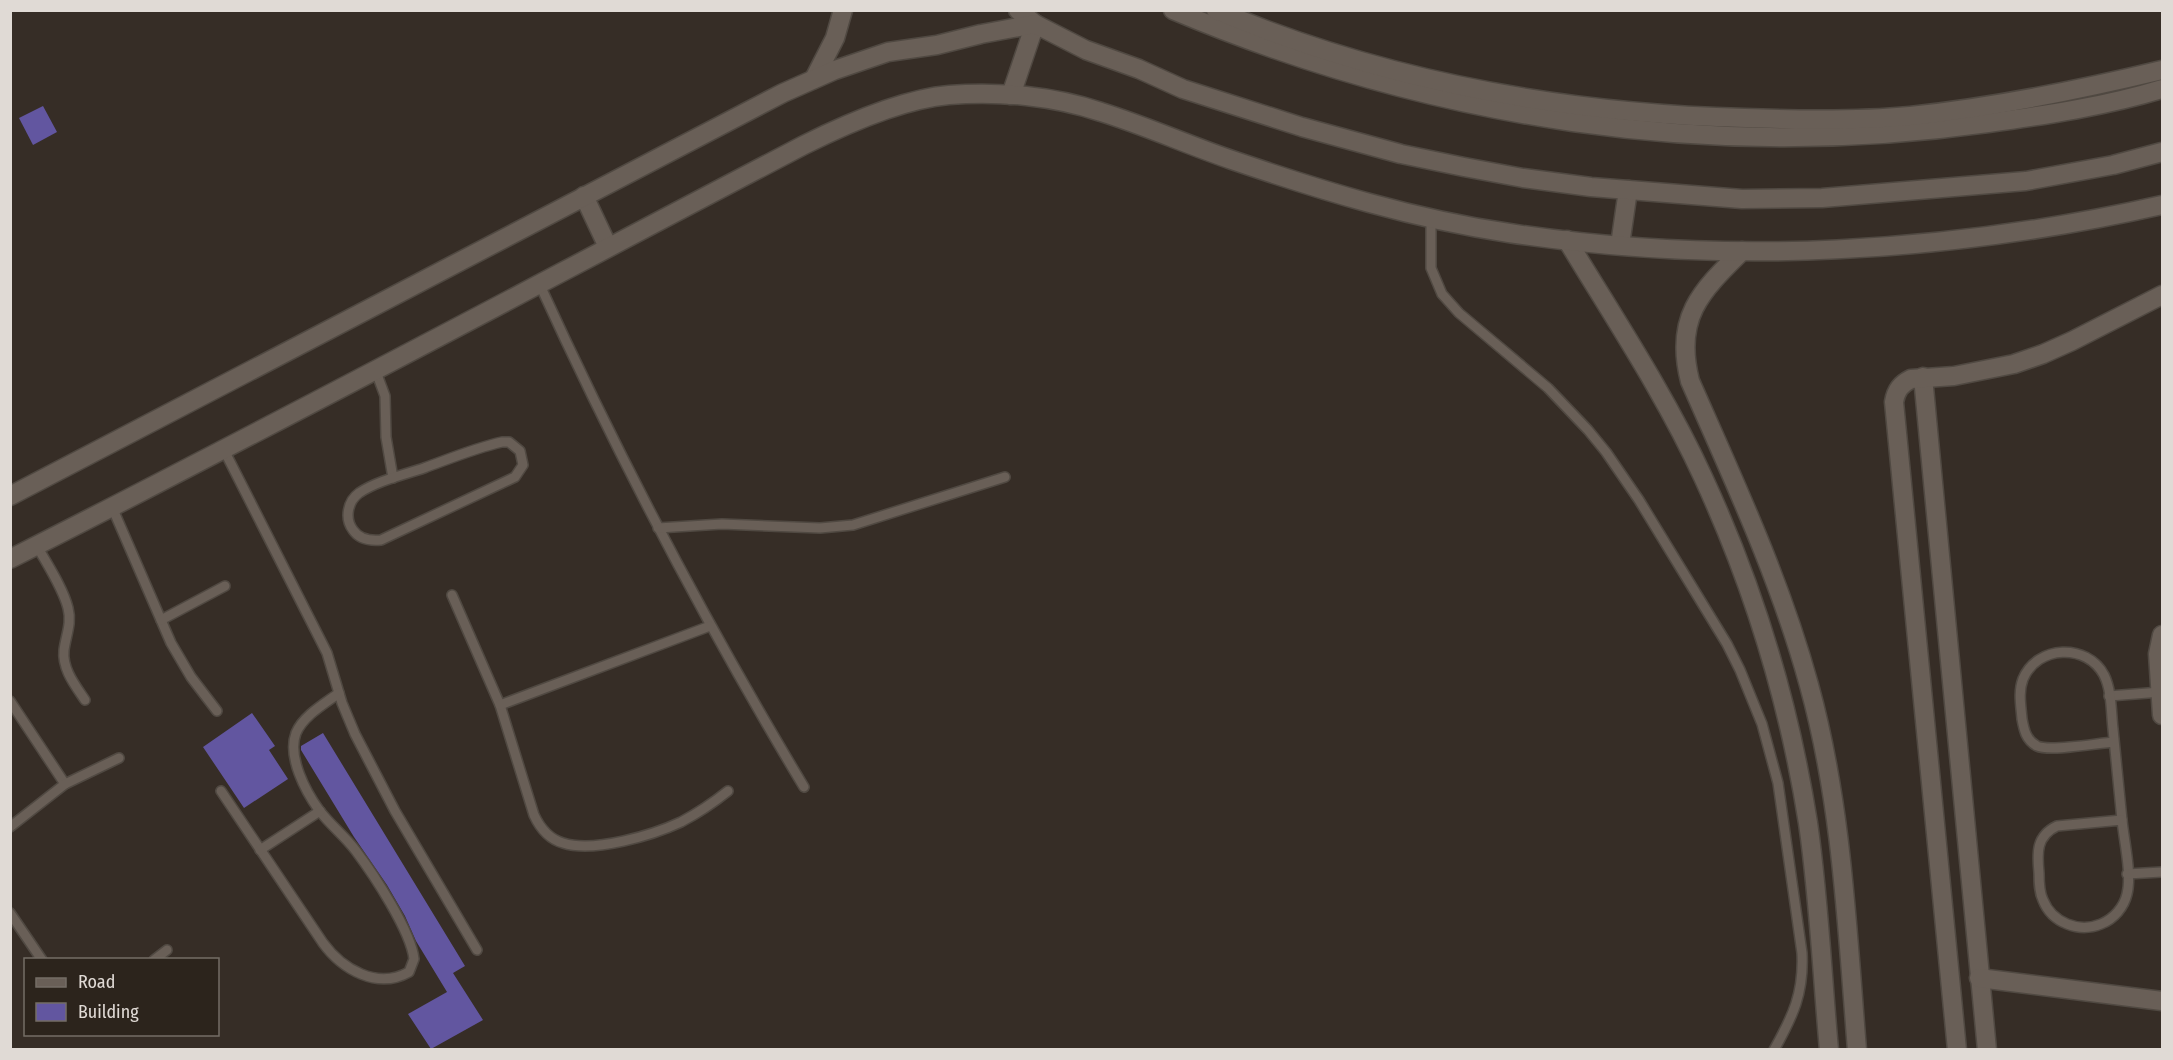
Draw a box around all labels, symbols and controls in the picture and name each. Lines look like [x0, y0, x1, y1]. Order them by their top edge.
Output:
legend [24, 958, 219, 1036]
text: Road [78, 971, 115, 993]
text: Building [78, 1001, 139, 1023]

